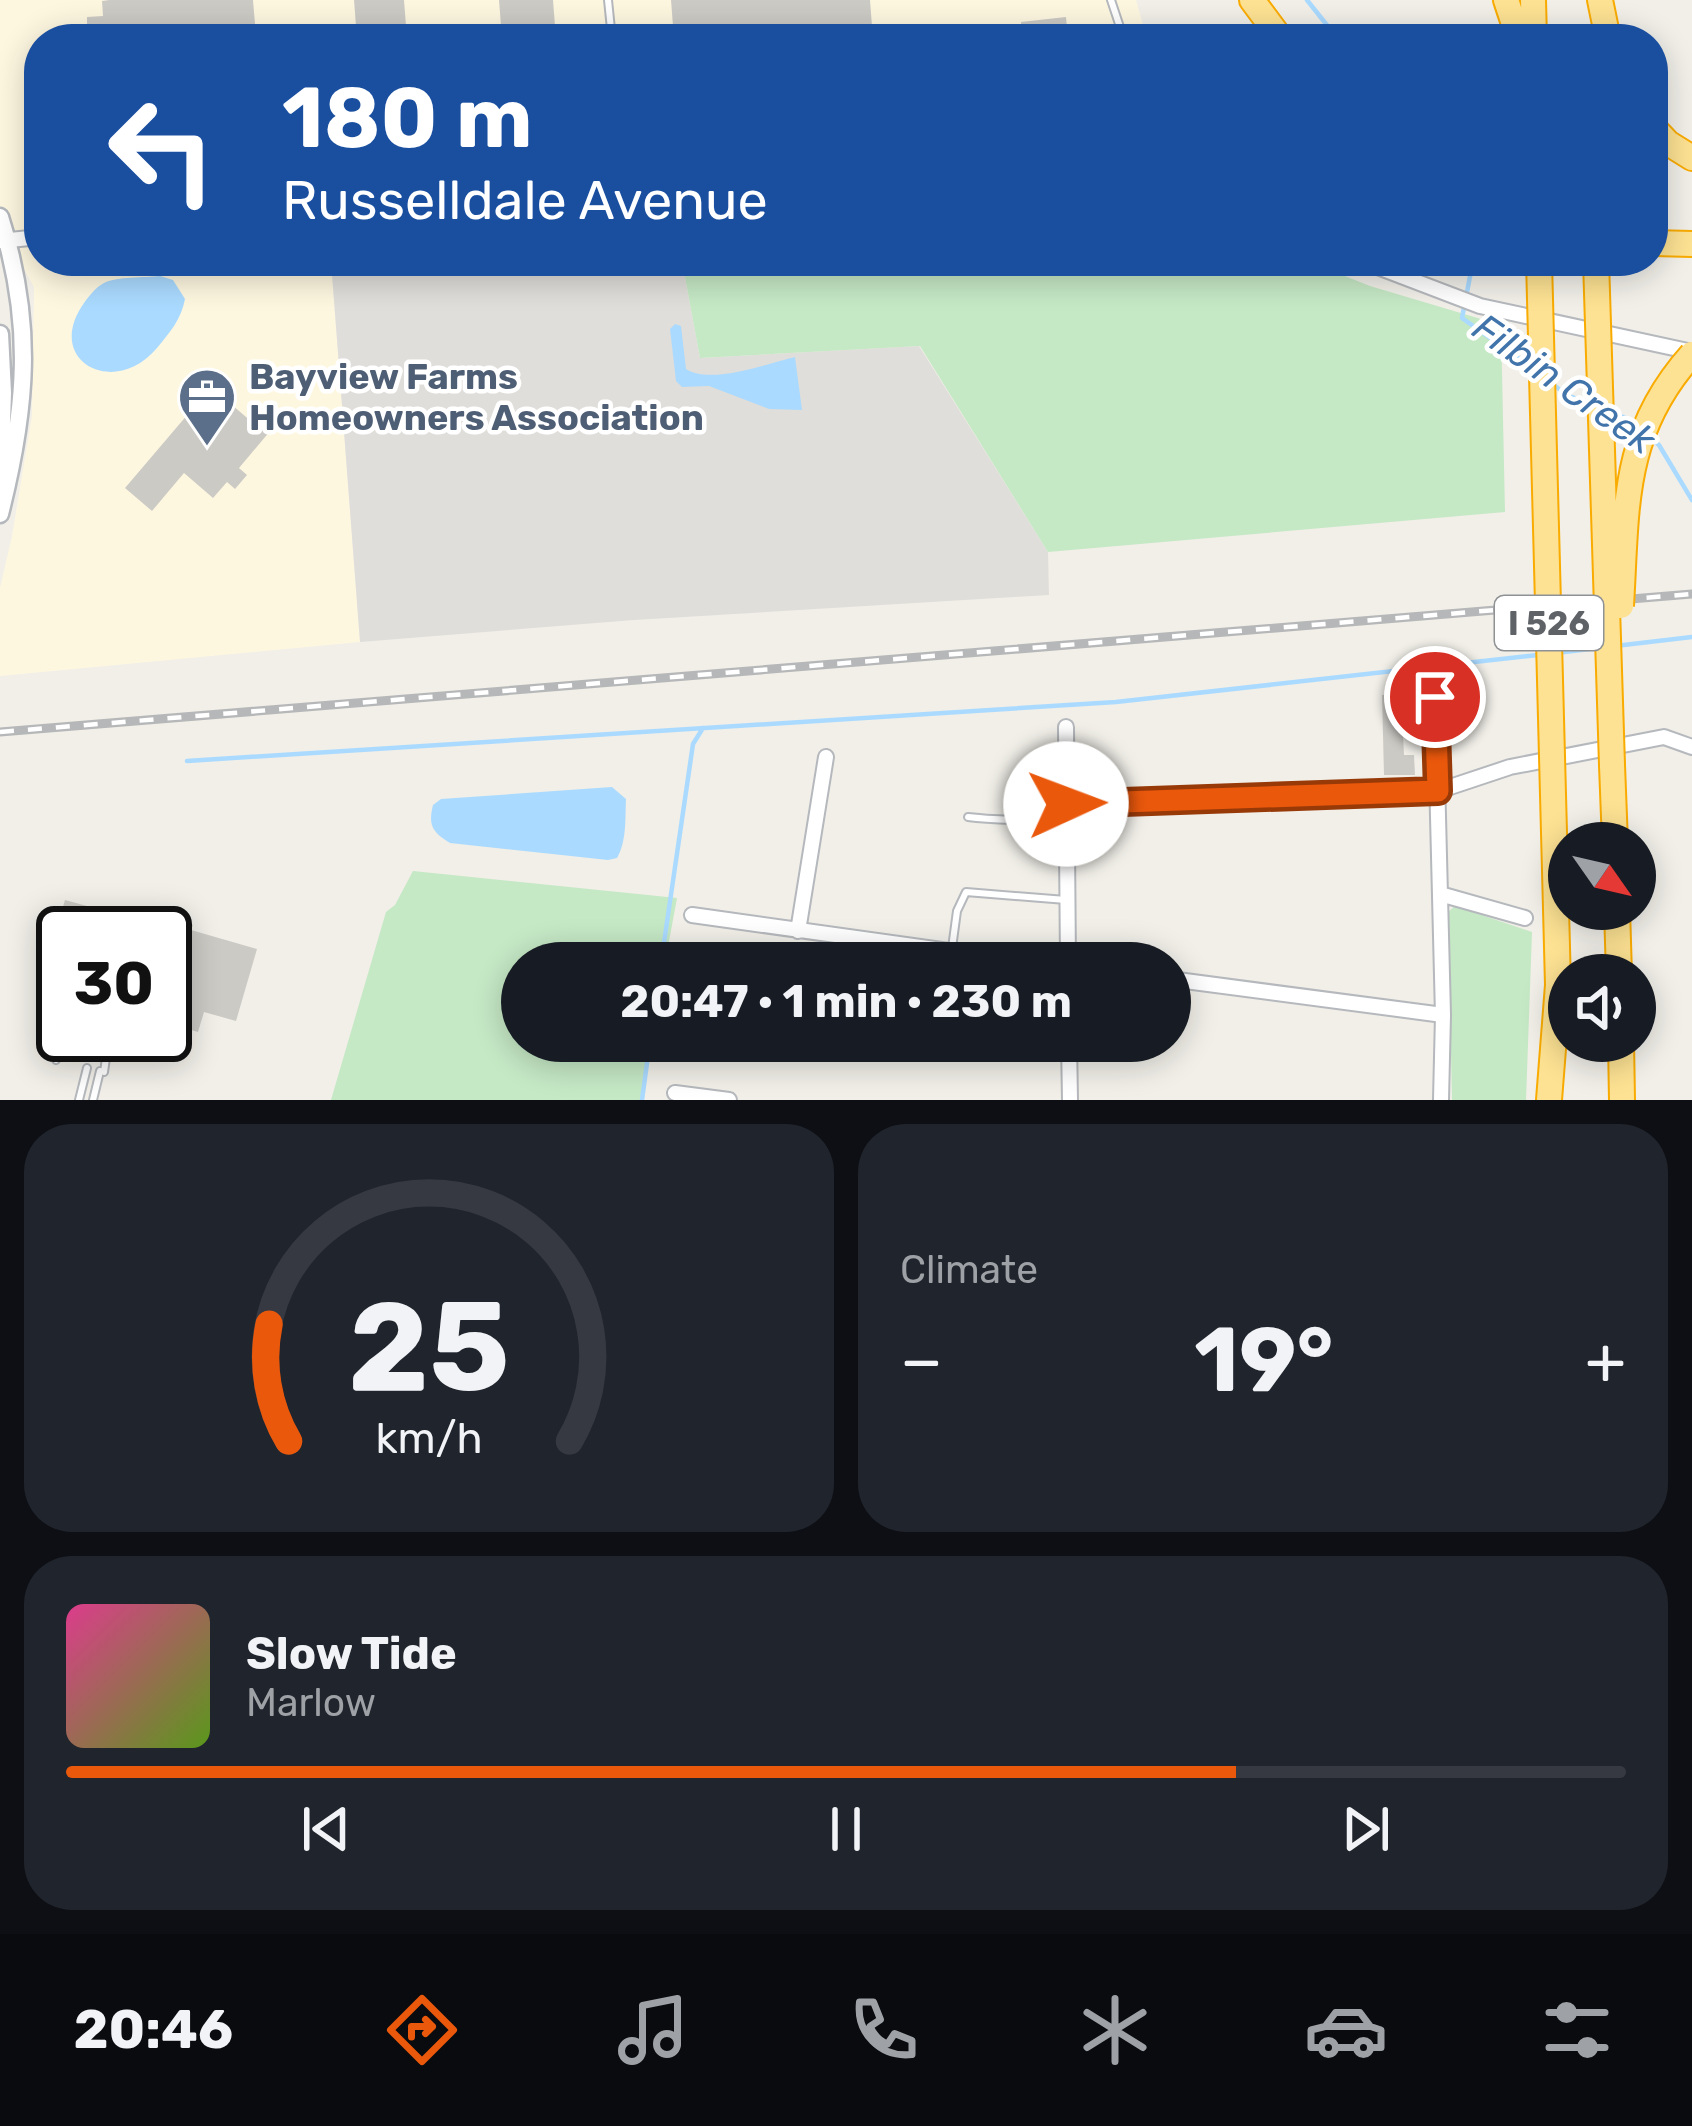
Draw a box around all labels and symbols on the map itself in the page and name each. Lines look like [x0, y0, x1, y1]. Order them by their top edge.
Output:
water label: Filbin Creek [1464, 304, 1665, 464]
place label: Bayview Farms Homeowners Association [249, 355, 704, 439]
office icon: Bayview Farms Homeowners Association [176, 366, 238, 448]
road number: I 526 [1495, 596, 1603, 650]
pin [1384, 646, 1486, 748]
position arrow [1003, 741, 1129, 867]
north arrow [1548, 822, 1656, 930]
speed limit sign: 30 [36, 906, 192, 1062]

